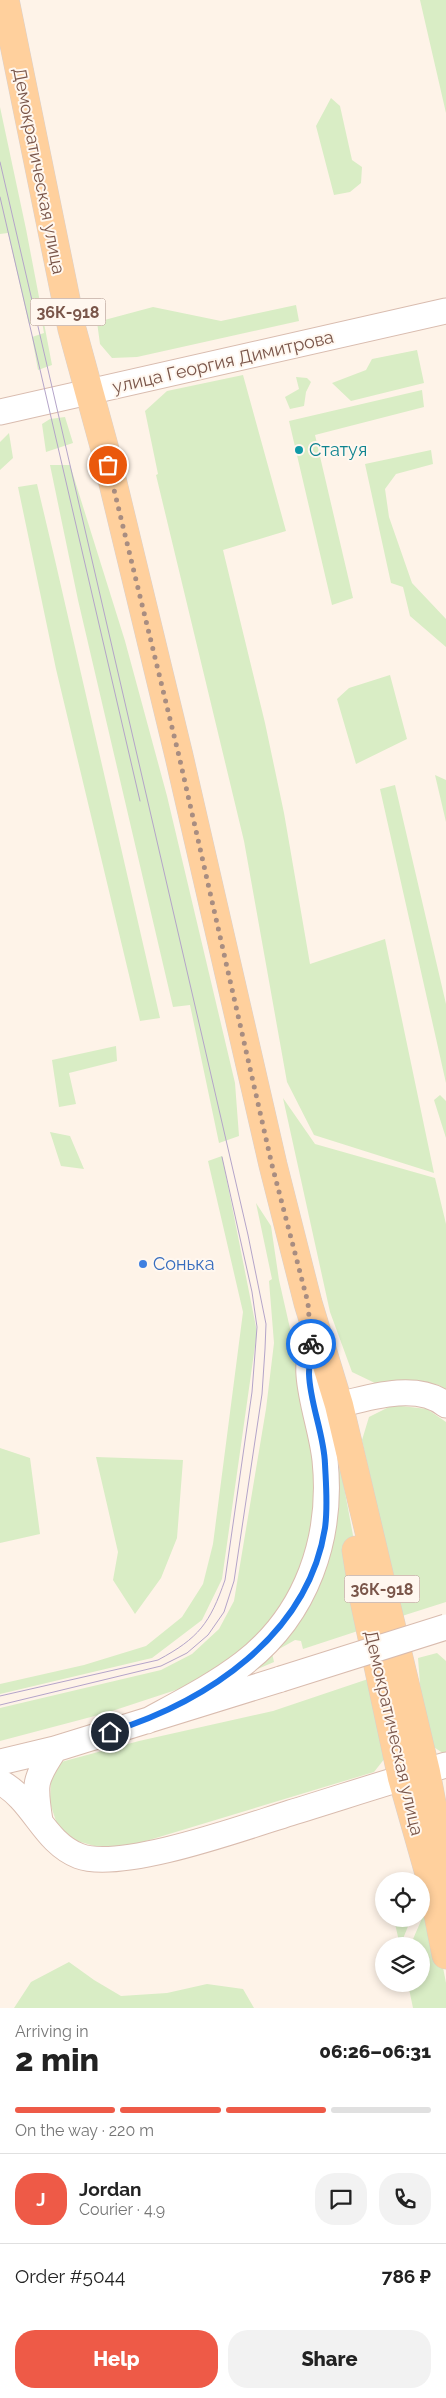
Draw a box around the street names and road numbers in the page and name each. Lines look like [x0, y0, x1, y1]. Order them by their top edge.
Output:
street label: Демократическая улица [9, 66, 70, 276]
road number: 36К-918 [30, 298, 106, 326]
street label: улица Георгия Димитрова [110, 326, 336, 397]
road number: 36К-918 [344, 1576, 420, 1602]
street label: Демократическая улица [361, 1628, 428, 1838]

